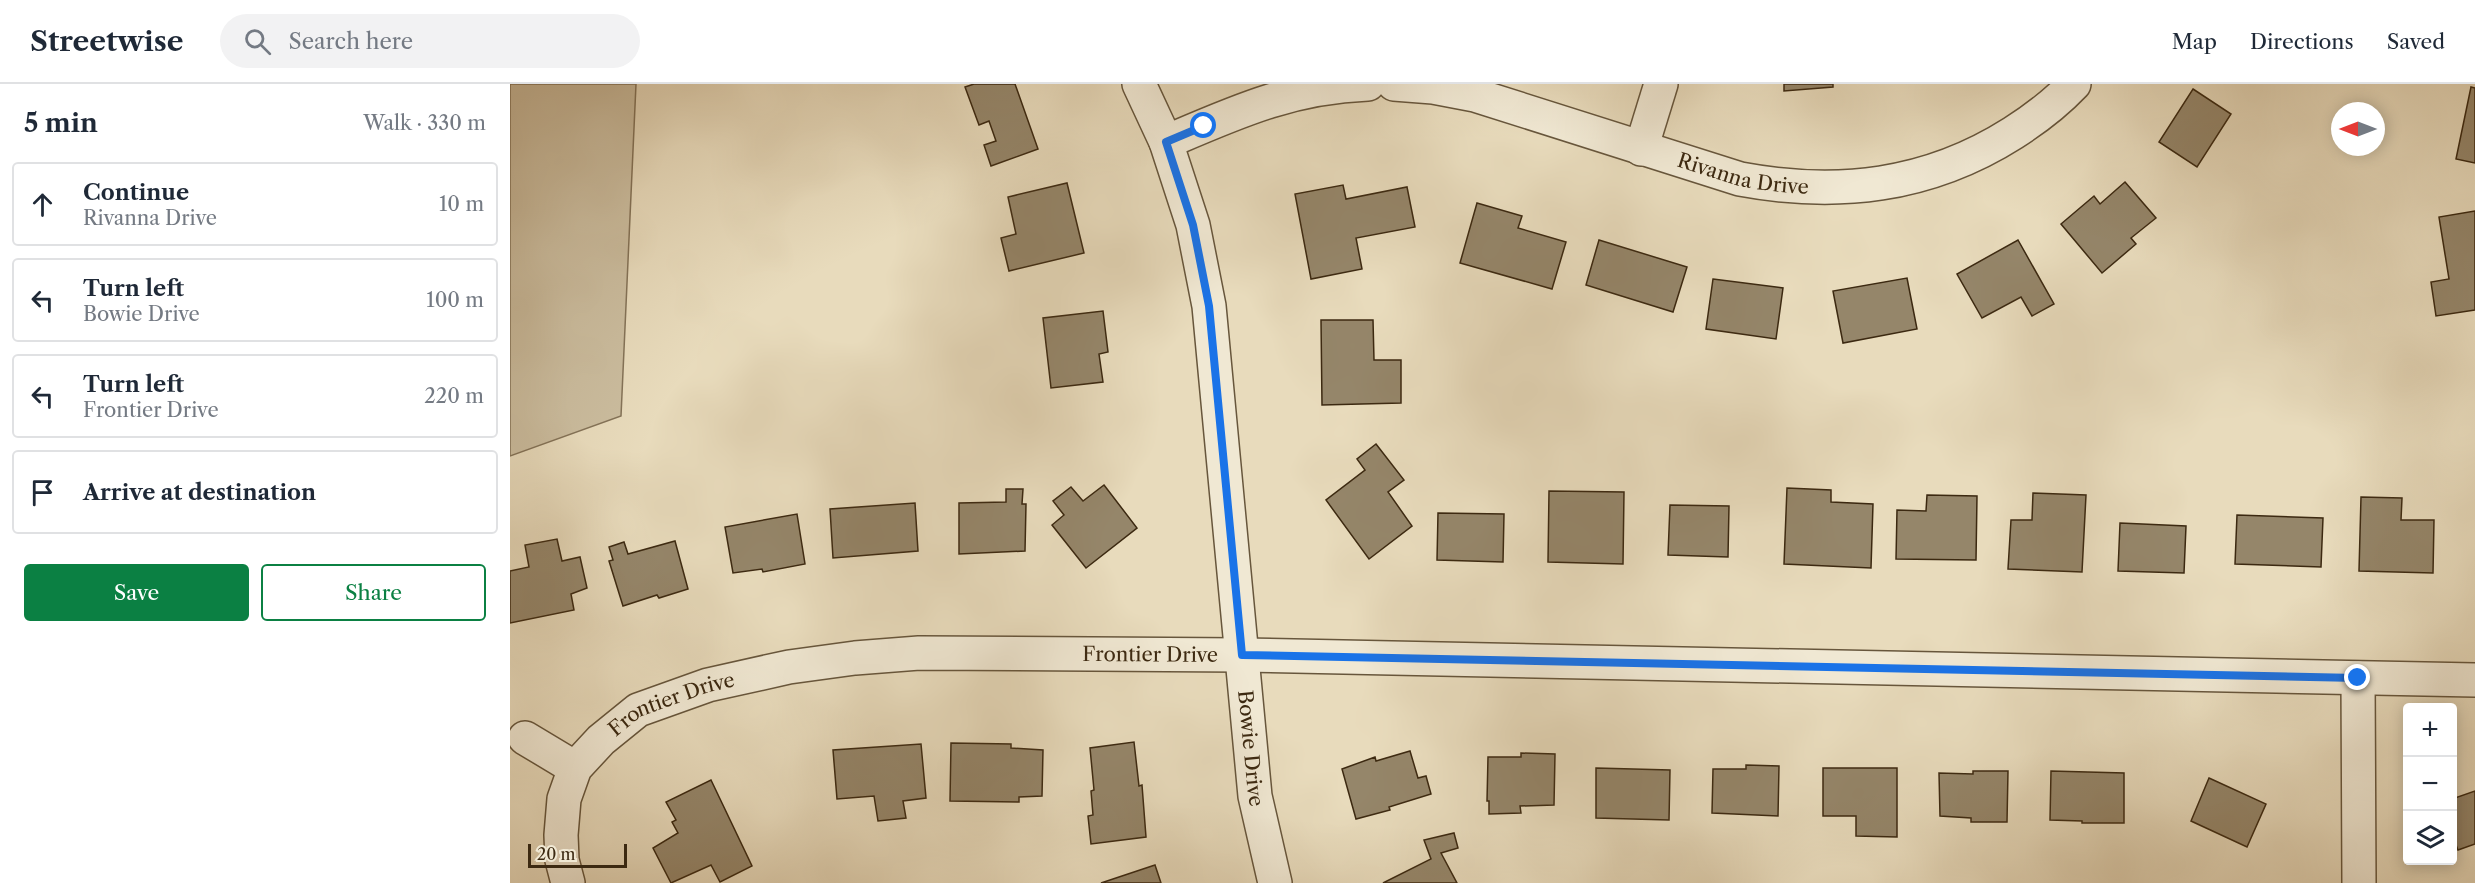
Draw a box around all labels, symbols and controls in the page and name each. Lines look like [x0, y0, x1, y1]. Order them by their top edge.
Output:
search box [220, 14, 640, 68]
text: Streetwise [30, 24, 184, 58]
icon: search [241, 25, 274, 58]
text: Search here [289, 28, 413, 55]
text: Map [2172, 29, 2217, 54]
text: Directions [2250, 29, 2354, 54]
text: Saved [2387, 29, 2445, 54]
north arrow [2331, 102, 2385, 156]
text: 5 min [24, 107, 98, 139]
text: Walk · 330 m [363, 111, 486, 135]
route start [1190, 112, 1216, 138]
street label: Rivanna Drive [1675, 148, 1809, 199]
text: Continue [83, 179, 189, 206]
icon: ahead [26, 188, 59, 221]
text: 10 m [439, 192, 484, 216]
text: Rivanna Drive [83, 206, 217, 230]
text: Turn left [83, 275, 184, 302]
icon: left [26, 284, 59, 317]
text: 100 m [426, 288, 484, 312]
text: Bowie Drive [83, 302, 200, 326]
text: Turn left [83, 371, 184, 398]
icon: left [26, 380, 59, 413]
text: 220 m [424, 384, 484, 408]
text: Frontier Drive [83, 398, 219, 422]
icon: arrive [26, 476, 59, 509]
text: Arrive at destination [83, 479, 316, 506]
button: Save [24, 564, 249, 621]
button: Share [261, 564, 486, 621]
street label: Frontier Drive [1082, 642, 1218, 667]
route end [2344, 664, 2370, 690]
street label: Frontier Drive [604, 667, 737, 741]
street label: Bowie Drive [1233, 689, 1269, 809]
map controls [2403, 703, 2457, 865]
button: + [2403, 703, 2457, 757]
button: − [2403, 757, 2457, 811]
button: layers [2403, 811, 2457, 865]
scale bar [528, 841, 627, 868]
text: 20 m [537, 844, 576, 864]

